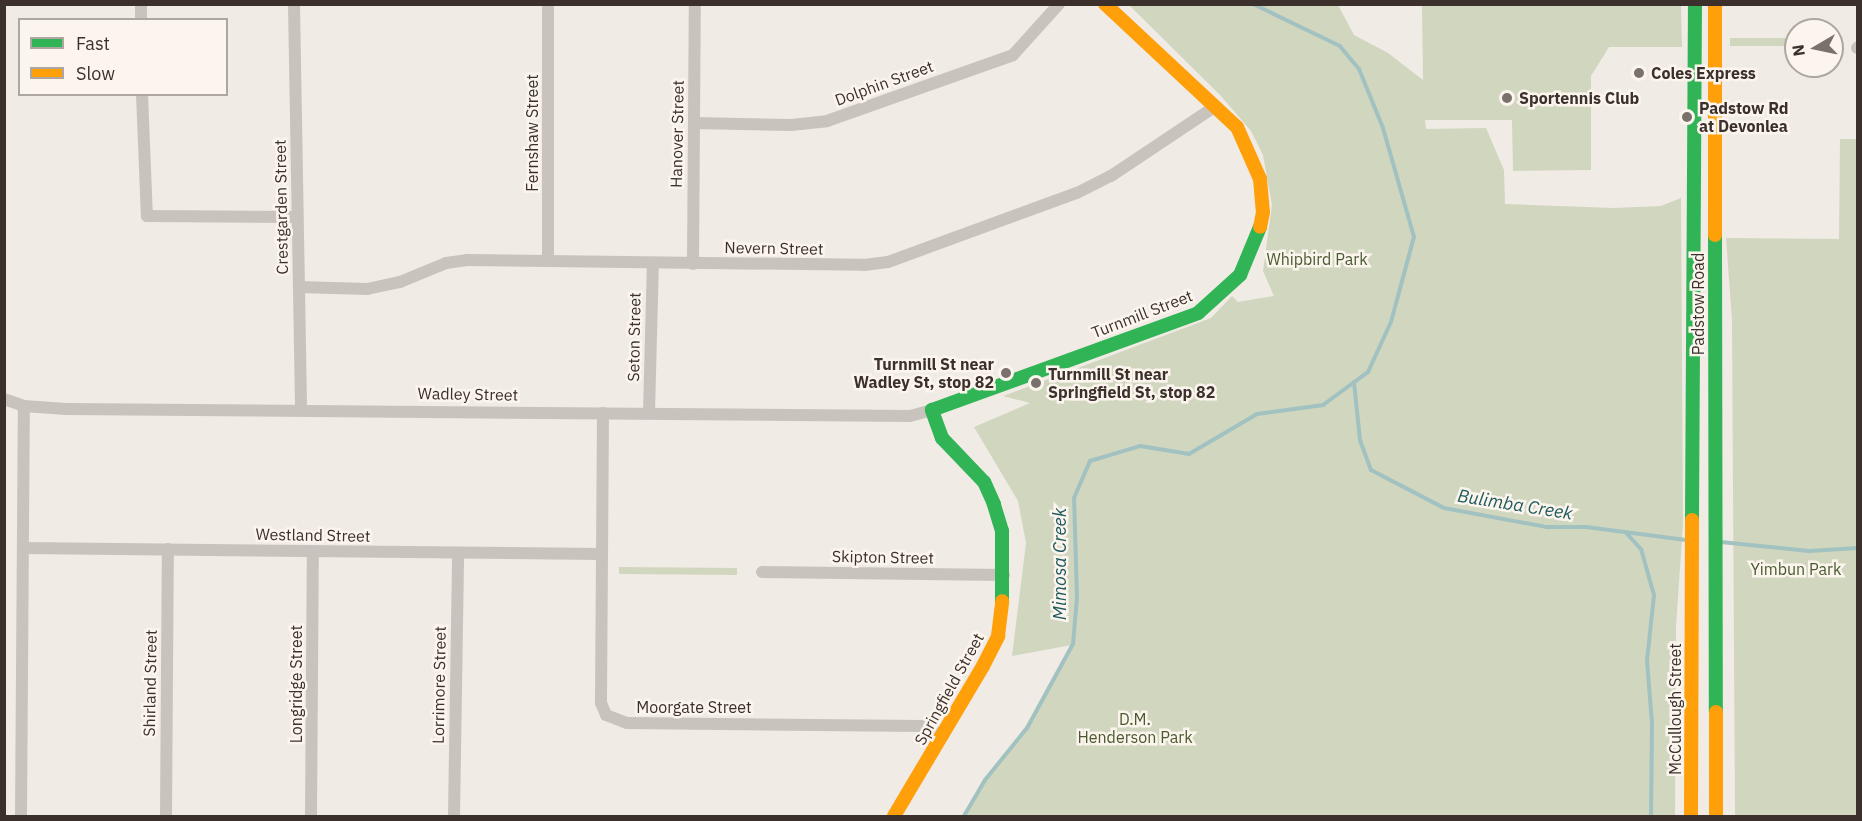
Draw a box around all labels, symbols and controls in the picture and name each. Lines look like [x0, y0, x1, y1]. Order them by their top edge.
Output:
legend [18, 18, 228, 96]
north arrow [1784, 18, 1844, 78]
text: Fast [76, 32, 110, 55]
text: N [1787, 43, 1809, 58]
street label: Dolphin Street [832, 56, 936, 110]
text: Slow [76, 62, 115, 85]
place label: Coles Express [1651, 63, 1756, 83]
marker: Coles Express [1632, 66, 1646, 80]
street label: Fernshaw Street [522, 74, 542, 192]
street label: Hanover Street [666, 80, 688, 188]
place label: Sportennis Club [1519, 88, 1639, 108]
marker: Sportennis Club [1500, 91, 1514, 105]
place label: Padstow Rd at Devonlea [1699, 98, 1788, 136]
marker: Padstow Rd at Devonlea [1680, 110, 1694, 124]
street label: Crestgarden Street [270, 139, 292, 275]
street label: Nevern Street [724, 238, 824, 258]
park label: Whipbird Park [1266, 249, 1368, 269]
street label: Padstow Road [1688, 253, 1708, 355]
street label: Turnmill Street [1089, 286, 1195, 342]
street label: Seton Street [624, 292, 644, 382]
place label: Turnmill St near Wadley St, stop 82 [854, 354, 994, 392]
place label: Turnmill St near Springfield St, stop 82 [1048, 364, 1215, 402]
marker: Turnmill St near Wadley St, stop 82 [999, 366, 1013, 380]
marker: Turnmill St near Springfield St, stop 82 [1029, 376, 1043, 390]
street label: Wadley Street [418, 384, 518, 404]
water label: Bulimba Creek [1456, 485, 1574, 525]
water label: Mimosa Creek [1049, 508, 1071, 620]
street label: Westland Street [255, 524, 371, 546]
street label: Skipton Street [832, 547, 934, 567]
park label: Yimbun Park [1751, 559, 1841, 579]
street label: Longridge Street [286, 625, 306, 743]
street label: Lorrimore Street [428, 626, 450, 744]
street label: Shirland Street [139, 629, 161, 737]
street label: Springfield Street [910, 630, 988, 748]
street label: McCullough Street [1665, 643, 1685, 775]
street label: Moorgate Street [636, 697, 752, 717]
park label: D.M. Henderson Park [1077, 709, 1193, 747]

